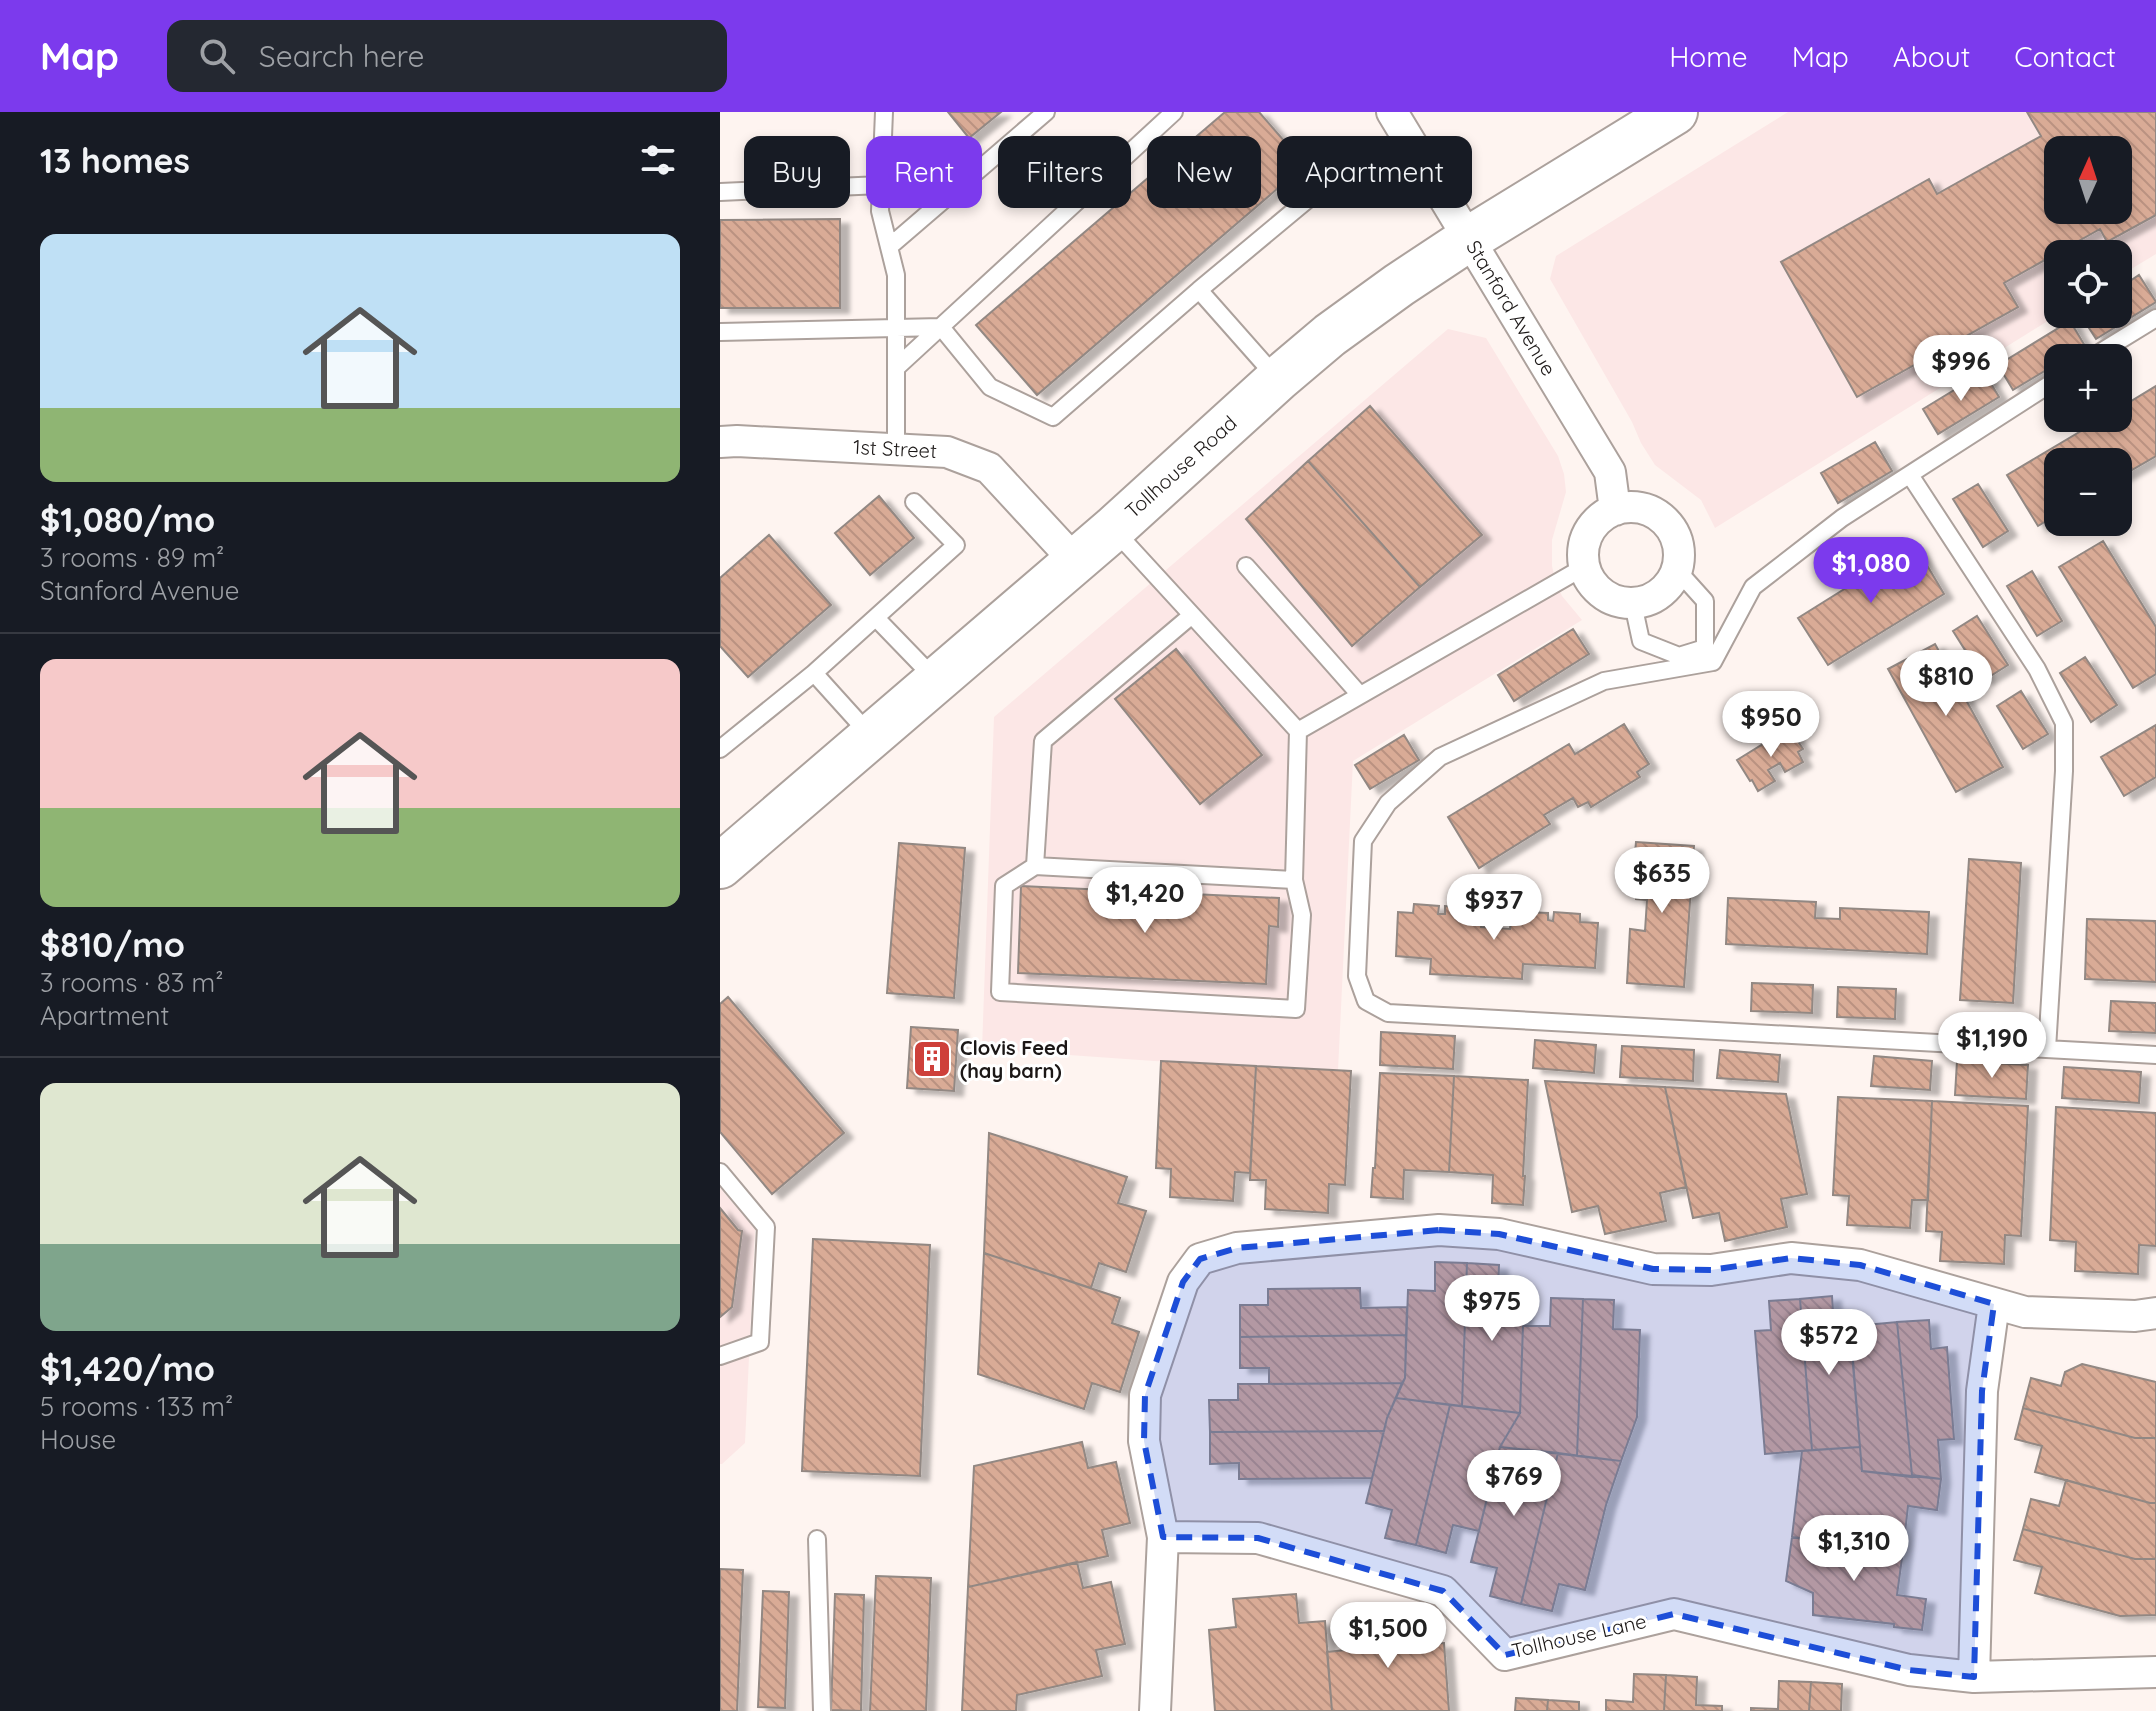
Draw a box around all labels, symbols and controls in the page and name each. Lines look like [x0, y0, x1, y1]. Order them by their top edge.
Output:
search box [167, 20, 727, 92]
text: Map [40, 32, 119, 80]
icon: search [195, 34, 239, 78]
text: Search here [259, 37, 424, 75]
text: Home [1669, 39, 1748, 74]
text: Map [1792, 39, 1849, 74]
text: About [1893, 39, 1970, 74]
text: Contact [2014, 39, 2116, 74]
chip: Buy [744, 136, 850, 208]
chip: Rent [866, 136, 982, 208]
chip: Filters [998, 136, 1131, 208]
chip: New [1147, 136, 1261, 208]
chip: Apartment [1277, 136, 1472, 208]
north arrow [2044, 136, 2132, 224]
map controls [2044, 136, 2132, 536]
icon: filters [636, 138, 680, 182]
text: 13 homes [40, 139, 190, 182]
street label: Stanford Avenue [1461, 236, 1562, 380]
button: locate [2044, 240, 2132, 328]
icon: home [288, 286, 432, 430]
pin: $996 [1914, 335, 2008, 403]
text: $996 [1931, 344, 1991, 377]
button: + [2044, 344, 2132, 432]
street label: Tollhouse Road [1120, 410, 1242, 523]
street label: 1st Street [853, 434, 938, 463]
button: − [2044, 448, 2132, 536]
text: $1,080/mo [40, 498, 215, 541]
pin: $1,080 [1806, 537, 1936, 605]
text: 3 rooms · 89 m² [40, 541, 224, 574]
text: $1,080 [1832, 546, 1910, 579]
text: Stanford Avenue [40, 574, 240, 607]
pin: $810 [1899, 650, 1993, 718]
text: $810 [1918, 659, 1974, 692]
pin: $950 [1724, 691, 1818, 759]
text: $950 [1740, 700, 1802, 733]
icon: home [288, 711, 432, 855]
pin: $635 [1615, 847, 1709, 915]
text: $635 [1633, 856, 1691, 889]
pin: $1,420 [1080, 867, 1210, 935]
pin: $937 [1447, 874, 1541, 942]
text: $1,420 [1106, 876, 1184, 909]
text: $937 [1465, 883, 1523, 916]
text: $810/mo [40, 923, 185, 966]
text: 3 rooms · 83 m² [40, 966, 223, 999]
text: Apartment [40, 999, 169, 1032]
pin: $1,190 [1927, 1012, 2057, 1080]
text: $1,190 [1956, 1021, 2028, 1054]
place label: Clovis Feed (hay barn) [960, 1035, 1068, 1083]
building icon: Clovis Feed (hay barn) [911, 1038, 953, 1080]
icon: home [288, 1135, 432, 1279]
pin: $975 [1445, 1275, 1539, 1343]
text: $975 [1463, 1284, 1521, 1317]
pin: $572 [1782, 1309, 1876, 1377]
text: $572 [1799, 1318, 1859, 1351]
text: $1,420/mo [40, 1347, 215, 1390]
text: 5 rooms · 133 m² [40, 1390, 233, 1423]
text: House [40, 1423, 116, 1456]
pin: $769 [1467, 1450, 1561, 1518]
text: $769 [1485, 1459, 1543, 1492]
pin: $1,310 [1789, 1515, 1919, 1583]
text: $1,310 [1818, 1524, 1890, 1557]
pin: $1,500 [1323, 1602, 1453, 1670]
street label: Tollhouse Lane [1509, 1608, 1649, 1663]
text: $1,500 [1348, 1611, 1428, 1644]

